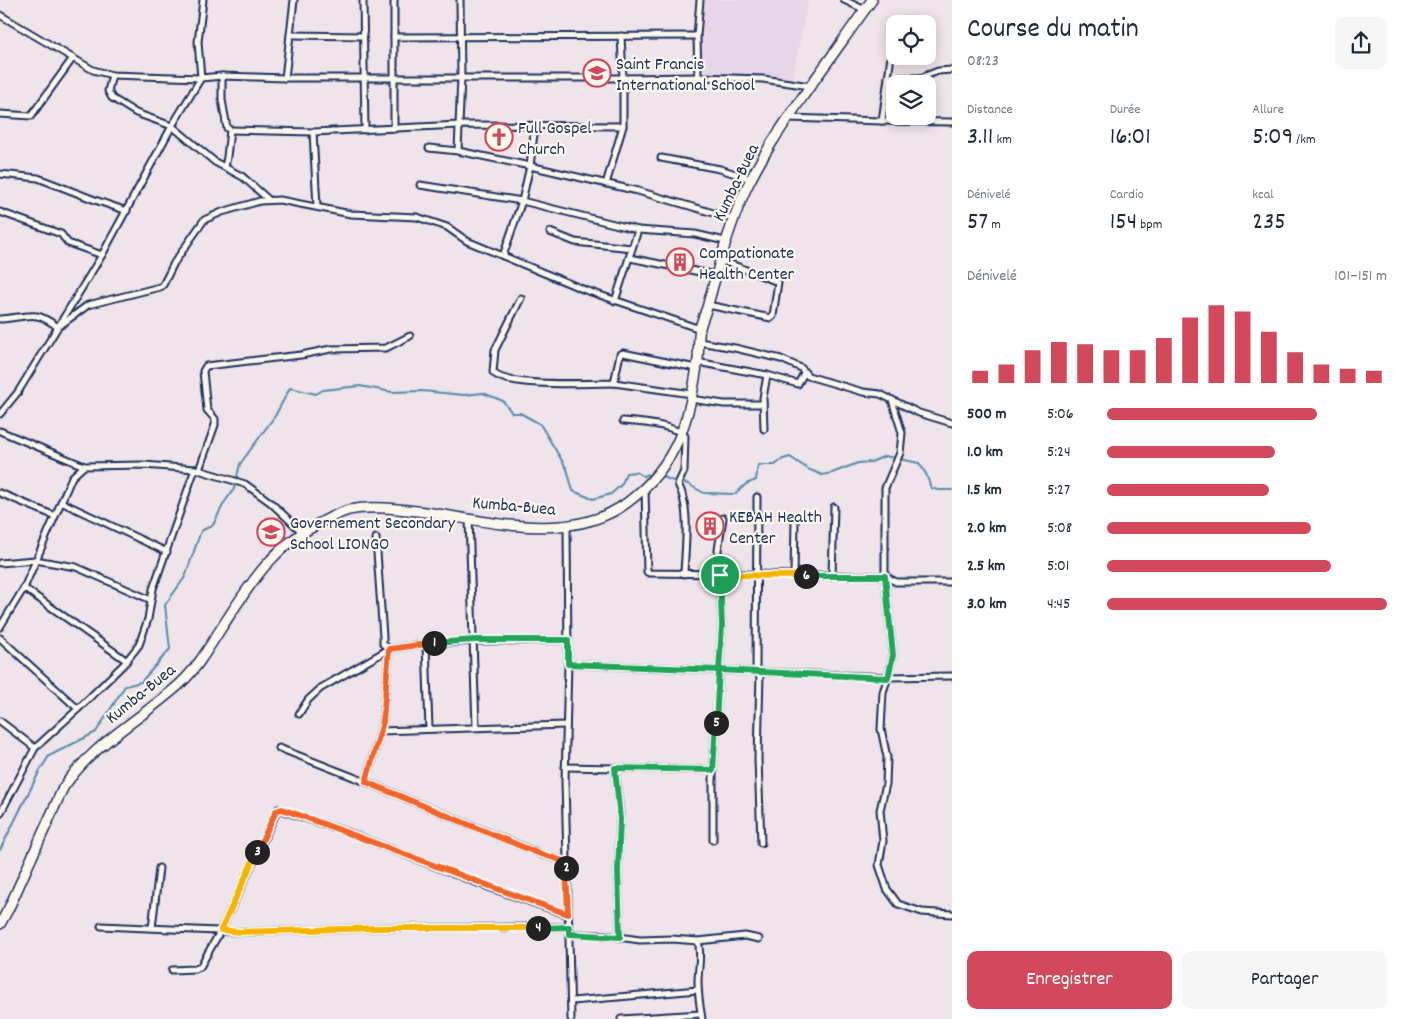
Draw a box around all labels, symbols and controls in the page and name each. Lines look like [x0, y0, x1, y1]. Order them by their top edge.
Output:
text: Course du matin [967, 11, 1139, 51]
map controls [886, 15, 936, 125]
button: locate [886, 15, 936, 65]
button: share [1335, 17, 1387, 69]
text: 08:23 [967, 50, 999, 73]
place label: Saint Francis International School [616, 53, 755, 99]
school or university icon: Saint Francis International School [582, 58, 612, 88]
button: layers [886, 75, 936, 125]
text: Distance [967, 100, 1013, 120]
text: Durée [1110, 100, 1140, 120]
text: Allure [1252, 100, 1284, 120]
place label: Full Gospel Church [518, 117, 592, 163]
text: 3.11 [967, 120, 993, 156]
text: 16:01 [1110, 120, 1151, 156]
text: 5:09 [1252, 120, 1293, 156]
church icon: Full Gospel Church [484, 122, 514, 152]
text: km [993, 130, 1012, 150]
text: /km [1293, 130, 1316, 150]
street label: Kumba-Buea [708, 140, 767, 226]
text: Dénivelé [967, 185, 1011, 205]
text: Cardio [1110, 185, 1144, 205]
text: kcal [1252, 185, 1274, 205]
text: 57 [967, 205, 988, 241]
text: 154 [1110, 205, 1137, 241]
text: 235 [1252, 205, 1286, 241]
text: m [988, 215, 1001, 235]
text: bpm [1137, 215, 1162, 235]
place label: Compationate Health Center [699, 242, 795, 288]
building icon: Compationate Health Center [665, 247, 695, 277]
text: Dénivelé [967, 265, 1017, 288]
text: 101–151 m [1334, 265, 1387, 288]
text: 500 m [967, 403, 1007, 426]
text: 5:06 [1047, 403, 1074, 426]
text: 1.0 km [967, 441, 1003, 464]
text: 5:24 [1047, 441, 1071, 464]
text: 1.5 km [967, 479, 1002, 502]
text: 5:27 [1047, 479, 1070, 502]
street label: Kumba-Buea [471, 491, 557, 524]
place label: KEBAH Health Center [729, 506, 822, 552]
building icon: KEBAH Health Center [695, 511, 725, 541]
place label: Governement Secondary School LIONGO [290, 512, 456, 558]
school or university icon: Governement Secondary School LIONGO [256, 517, 286, 547]
text: 2.0 km [967, 517, 1007, 540]
text: 5:08 [1047, 517, 1072, 540]
pin [699, 554, 741, 596]
text: 2.5 km [967, 555, 1005, 578]
text: 5:01 [1047, 555, 1069, 578]
icon: arrive [706, 561, 734, 589]
pin: 6 [794, 564, 818, 588]
text: 6 [803, 566, 810, 586]
text: 3.0 km [967, 593, 1007, 616]
text: 4:45 [1047, 593, 1070, 616]
pin: 1 [422, 630, 446, 656]
text: 1 [433, 633, 436, 653]
street label: Kumba-Buea [101, 659, 182, 731]
pin: 5 [704, 710, 728, 736]
text: 5 [713, 713, 720, 733]
pin: 3 [244, 840, 270, 864]
text: 3 [254, 842, 261, 862]
pin: 2 [554, 856, 578, 880]
text: 2 [563, 858, 570, 878]
pin: 4 [526, 916, 550, 940]
text: 4 [536, 918, 541, 938]
button: Enregistrer [967, 951, 1172, 1009]
button: Partager [1182, 951, 1387, 1009]

